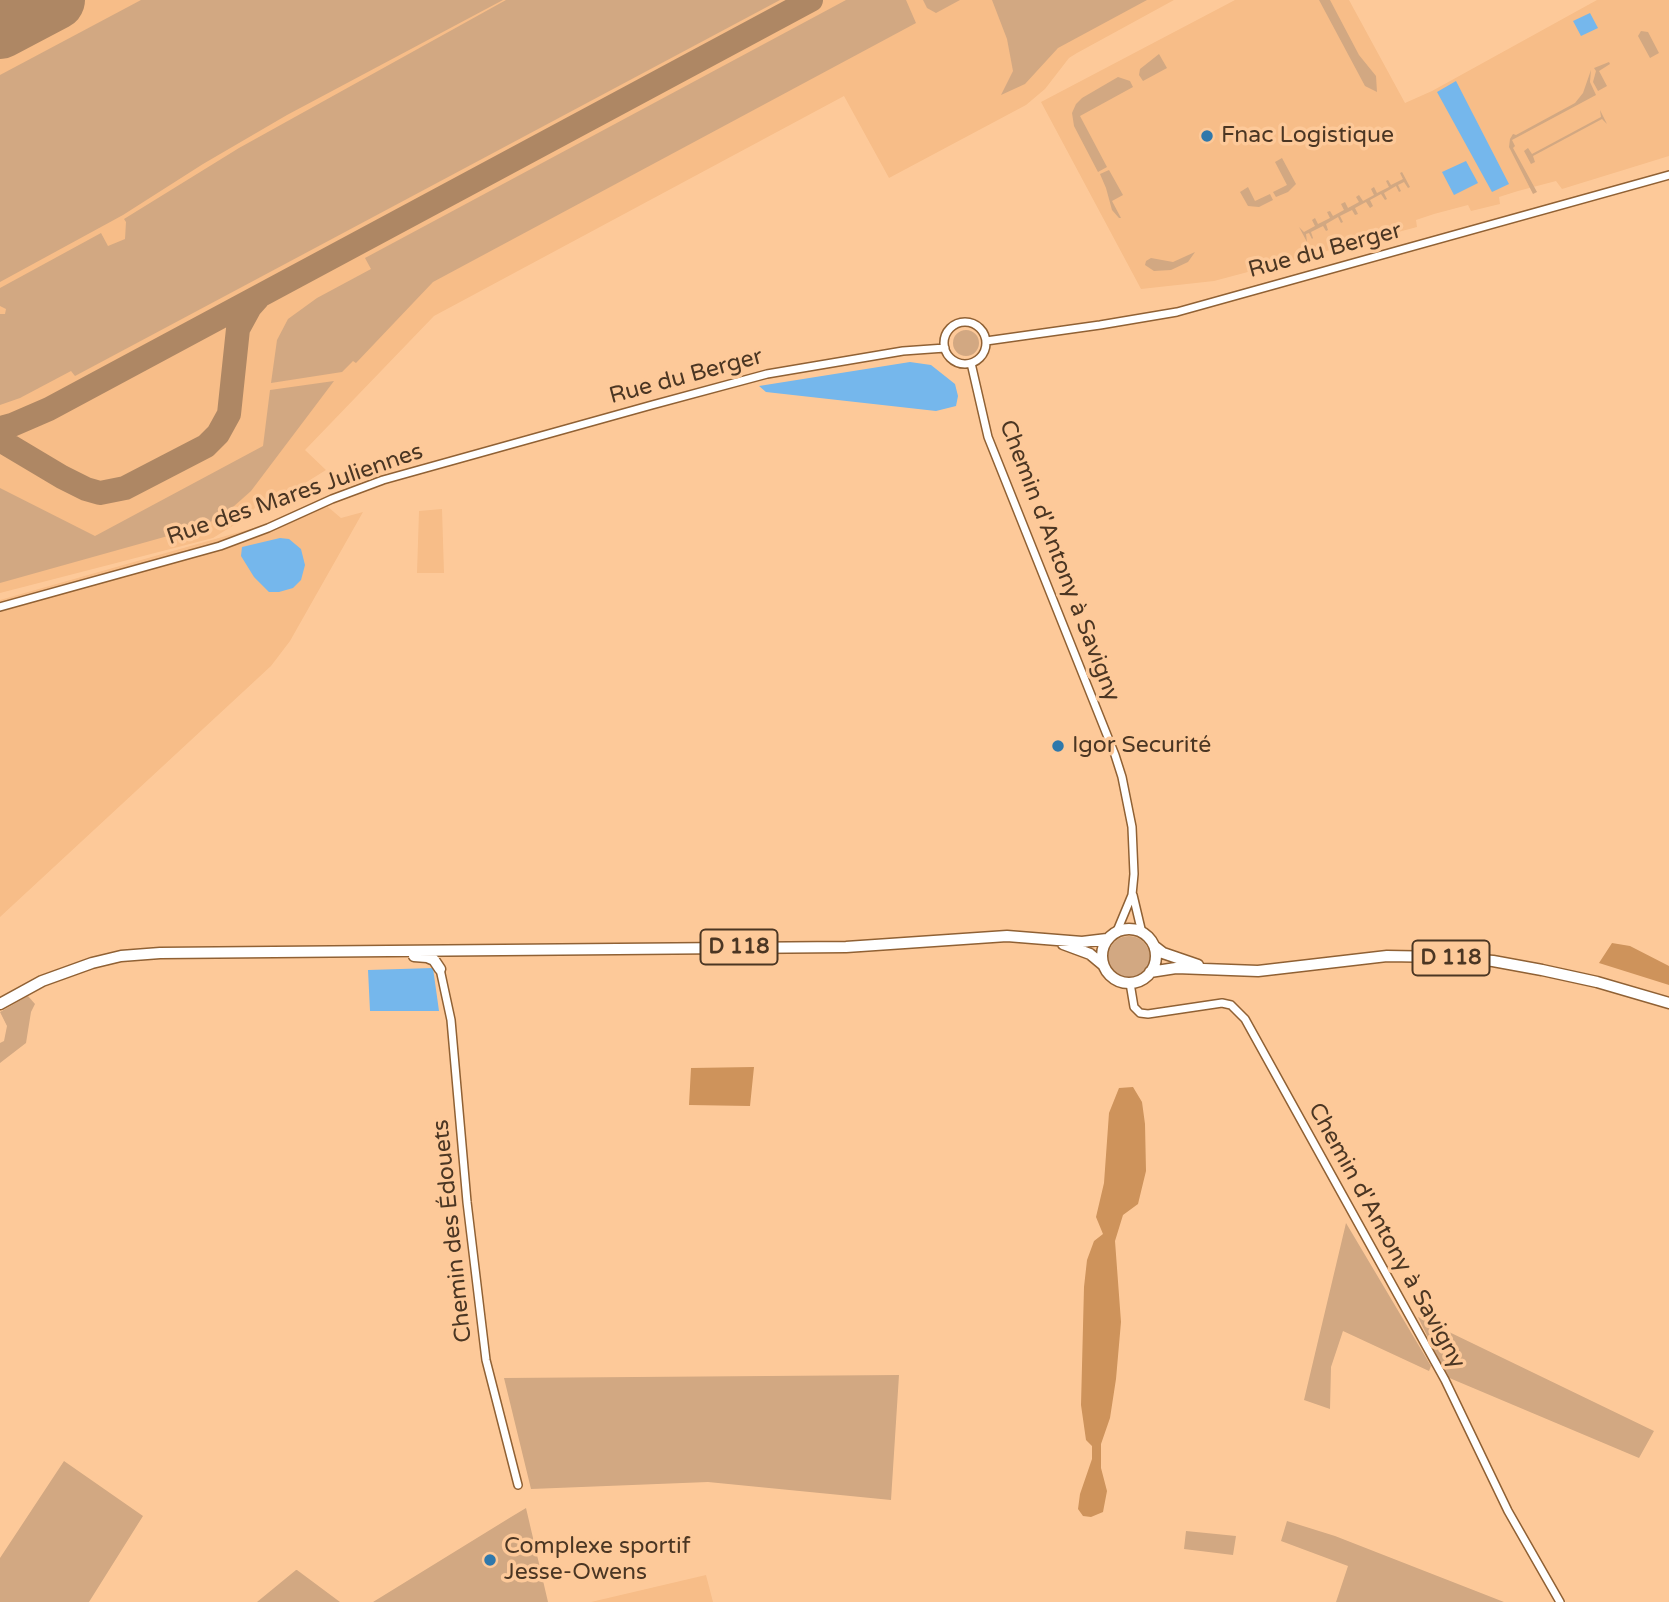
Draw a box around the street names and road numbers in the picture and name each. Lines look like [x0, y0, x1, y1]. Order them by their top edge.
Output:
street label: Rue du Berger [1245, 217, 1405, 285]
street label: Rue du Berger [606, 343, 766, 411]
street label: Chemin d'Antony à Savigny [992, 416, 1126, 706]
street label: Rue des Mares Juliennes [163, 438, 427, 552]
road number: D 118 [700, 930, 778, 964]
road number: D 118 [1412, 940, 1490, 976]
street label: Chemin d'Antony à Savigny [1301, 1098, 1471, 1374]
street label: Chemin des Édouets [428, 1118, 478, 1344]

